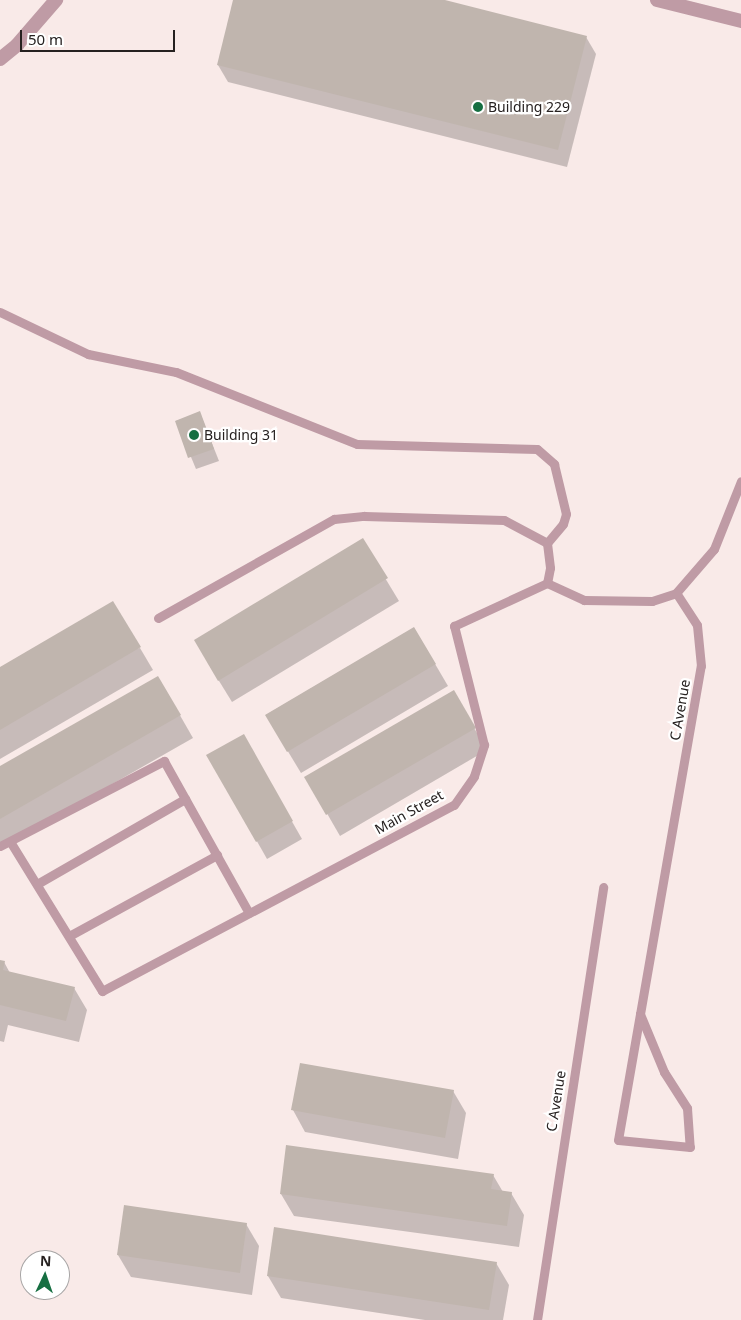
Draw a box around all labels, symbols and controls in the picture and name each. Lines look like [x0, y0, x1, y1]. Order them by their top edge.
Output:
scale bar [22, 20, 178, 52]
text: 50 m [28, 29, 63, 49]
place label: Building 229 [488, 99, 570, 115]
marker: Building 229 [472, 101, 484, 113]
place label: Building 31 [204, 427, 278, 443]
marker: Building 31 [188, 429, 200, 441]
street label: C Avenue [666, 678, 694, 742]
street label: Main Street [372, 786, 446, 838]
street label: C Avenue [543, 1069, 569, 1133]
north arrow [20, 1250, 70, 1300]
text: N [40, 1251, 52, 1270]

